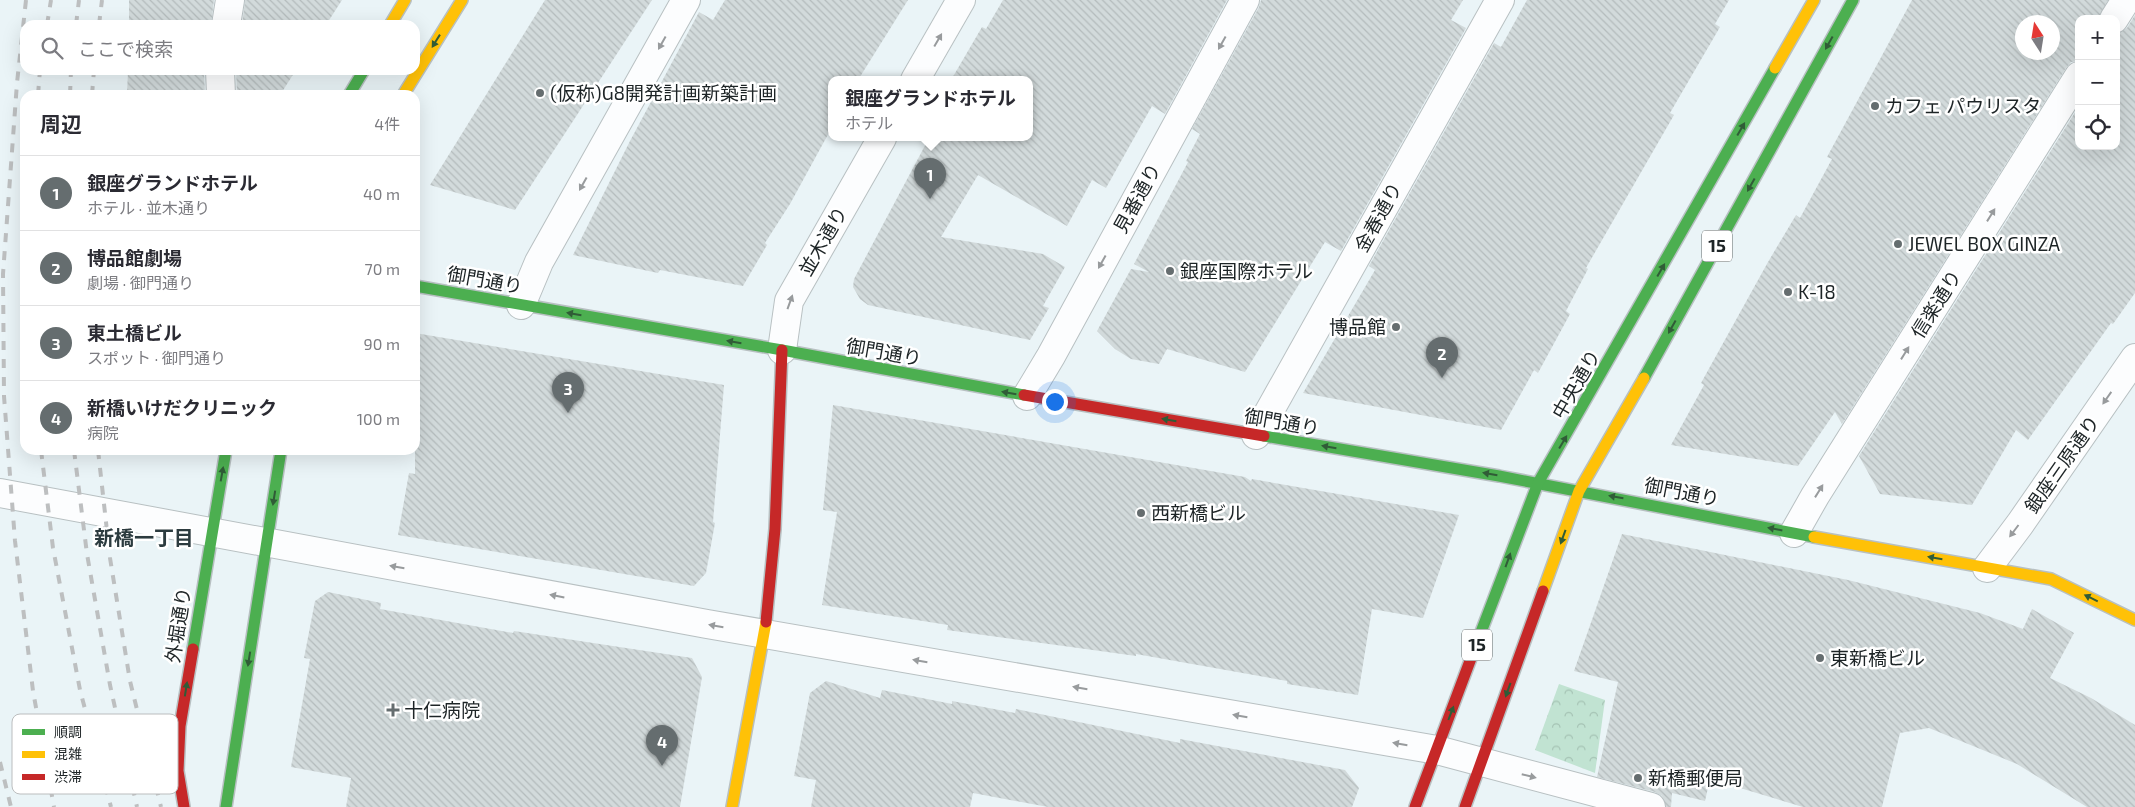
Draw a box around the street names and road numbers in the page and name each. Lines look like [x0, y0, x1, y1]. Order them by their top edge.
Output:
street label: 見番通り [1108, 159, 1165, 237]
street label: 金春通り [1349, 178, 1406, 256]
street label: 並木通り [794, 202, 852, 279]
road number: 15 [1702, 230, 1732, 262]
street label: 御門通り [446, 262, 525, 297]
street label: 信楽通り [1906, 265, 1965, 342]
street label: 御門通り [845, 334, 924, 369]
street label: 中央通り [1547, 345, 1605, 422]
street label: 御門通り [1243, 404, 1322, 439]
street label: 銀座三原通り [2019, 410, 2104, 517]
street label: 御門通り [1643, 473, 1722, 510]
street label: 外堀通り [160, 586, 195, 664]
road number: 15 [1462, 630, 1492, 660]

